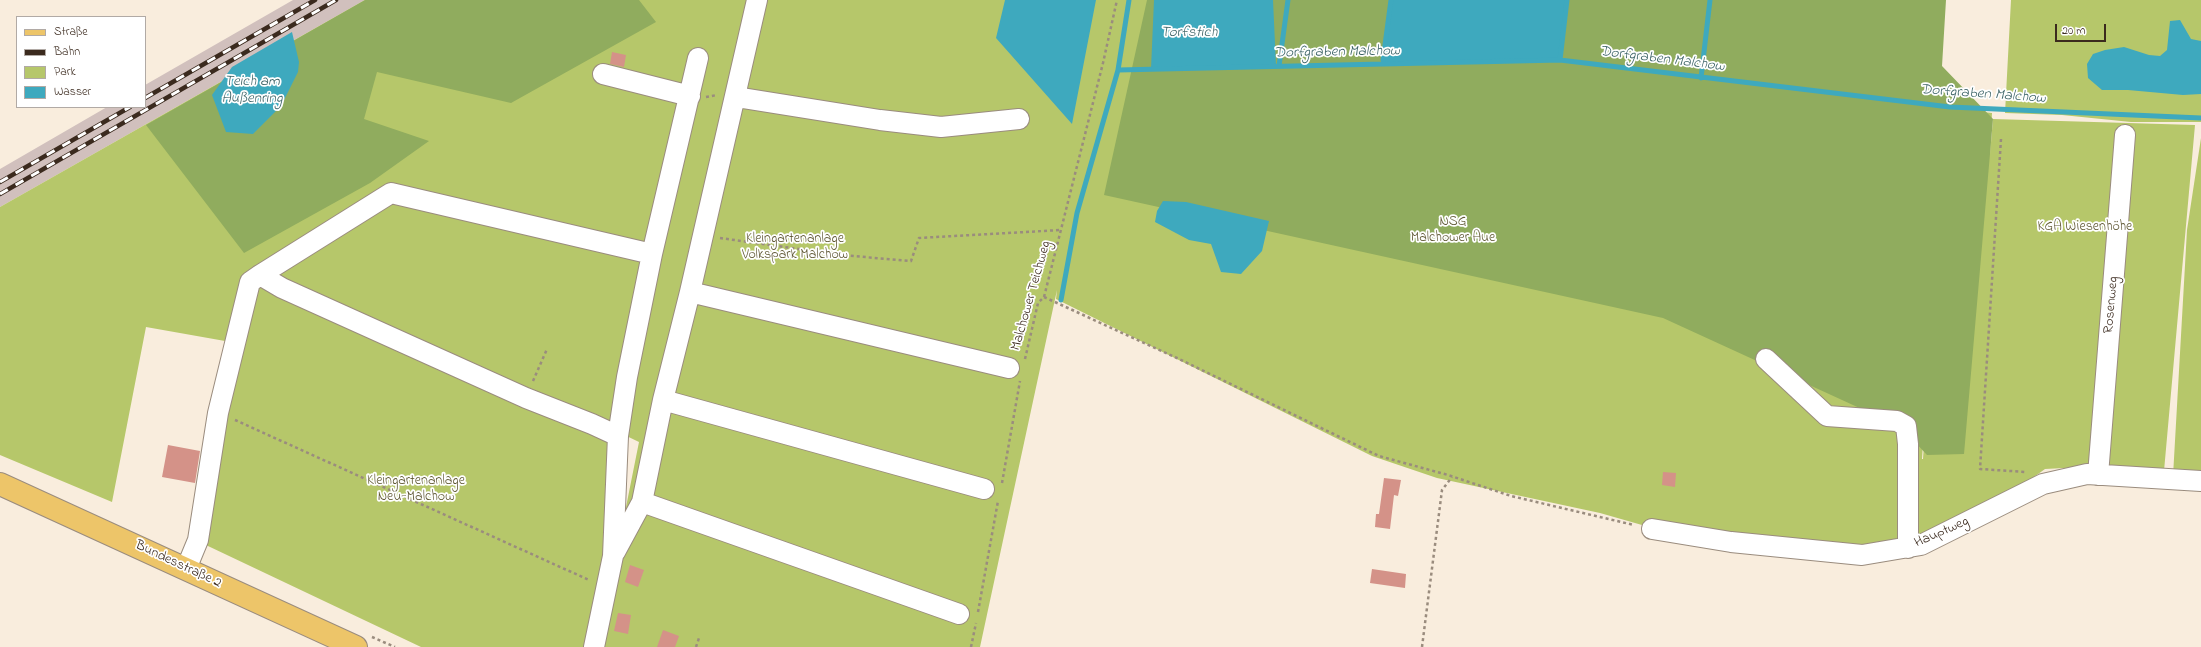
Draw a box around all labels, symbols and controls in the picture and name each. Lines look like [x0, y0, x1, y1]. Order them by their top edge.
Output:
legend [16, 16, 146, 108]
scale bar [2057, 16, 2108, 42]
text: 20 m [2062, 22, 2085, 40]
text: Straße [54, 23, 88, 41]
water label: Torfstich [1161, 25, 1217, 43]
text: Bahn [54, 43, 80, 61]
water label: Dorfgraben Malchow [1274, 43, 1400, 63]
water label: Dorfgraben Malchow [1599, 43, 1725, 77]
text: Park [54, 63, 76, 81]
water label: Teich am Außenring [221, 74, 283, 109]
water label: Dorfgraben Malchow [1920, 82, 2046, 108]
text: Wasser [54, 83, 91, 101]
park label: NSG Malchower Aue [1411, 215, 1495, 248]
park label: KGA Wiesenhöhe [2038, 220, 2132, 236]
park label: Kleingartenanlage Volkspark Malchow [742, 232, 848, 264]
street label: Malchower Teichweg [1008, 239, 1056, 353]
street label: Rosenweg [2101, 276, 2123, 334]
park label: Kleingartenanlage Neu-Malchow [367, 474, 465, 506]
street label: Hauptweg [1912, 514, 1972, 552]
street label: Bundesstraße 2 [132, 538, 224, 592]

